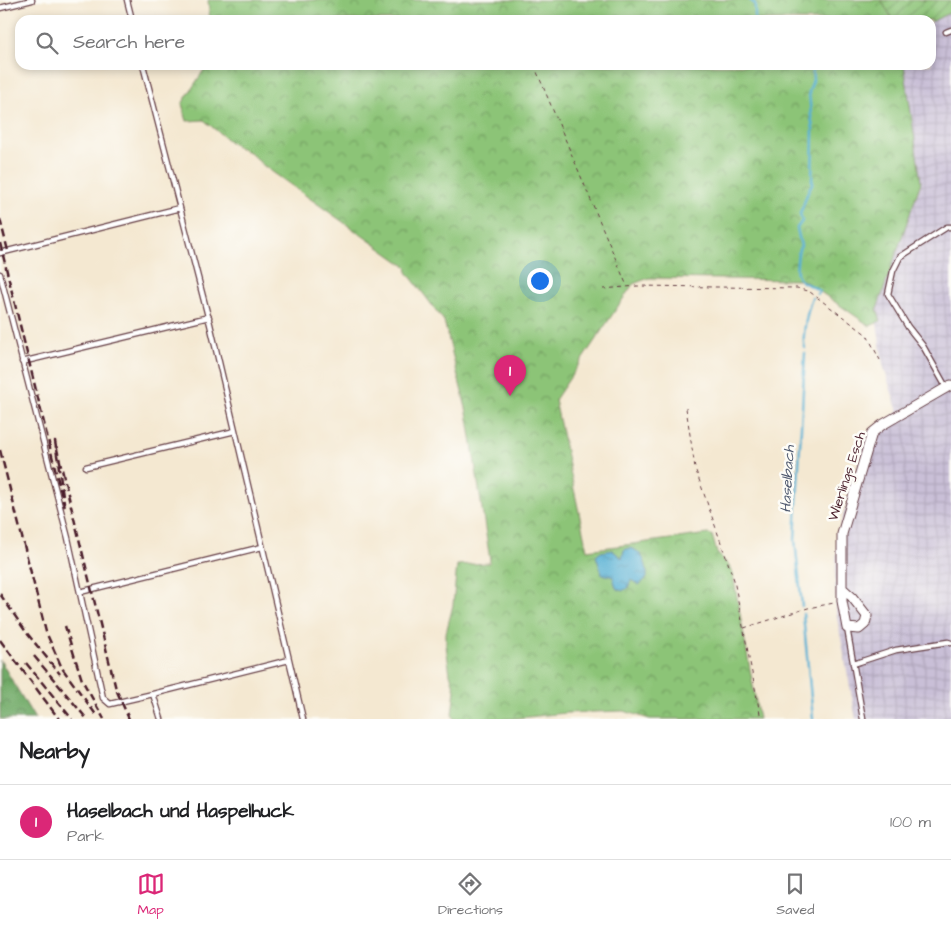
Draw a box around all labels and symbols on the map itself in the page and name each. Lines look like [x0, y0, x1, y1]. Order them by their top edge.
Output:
your location [527, 268, 553, 294]
pin: 1 [494, 355, 526, 396]
street label: Wierlings Esch [823, 429, 871, 524]
water label: Haselbach [775, 444, 800, 513]

